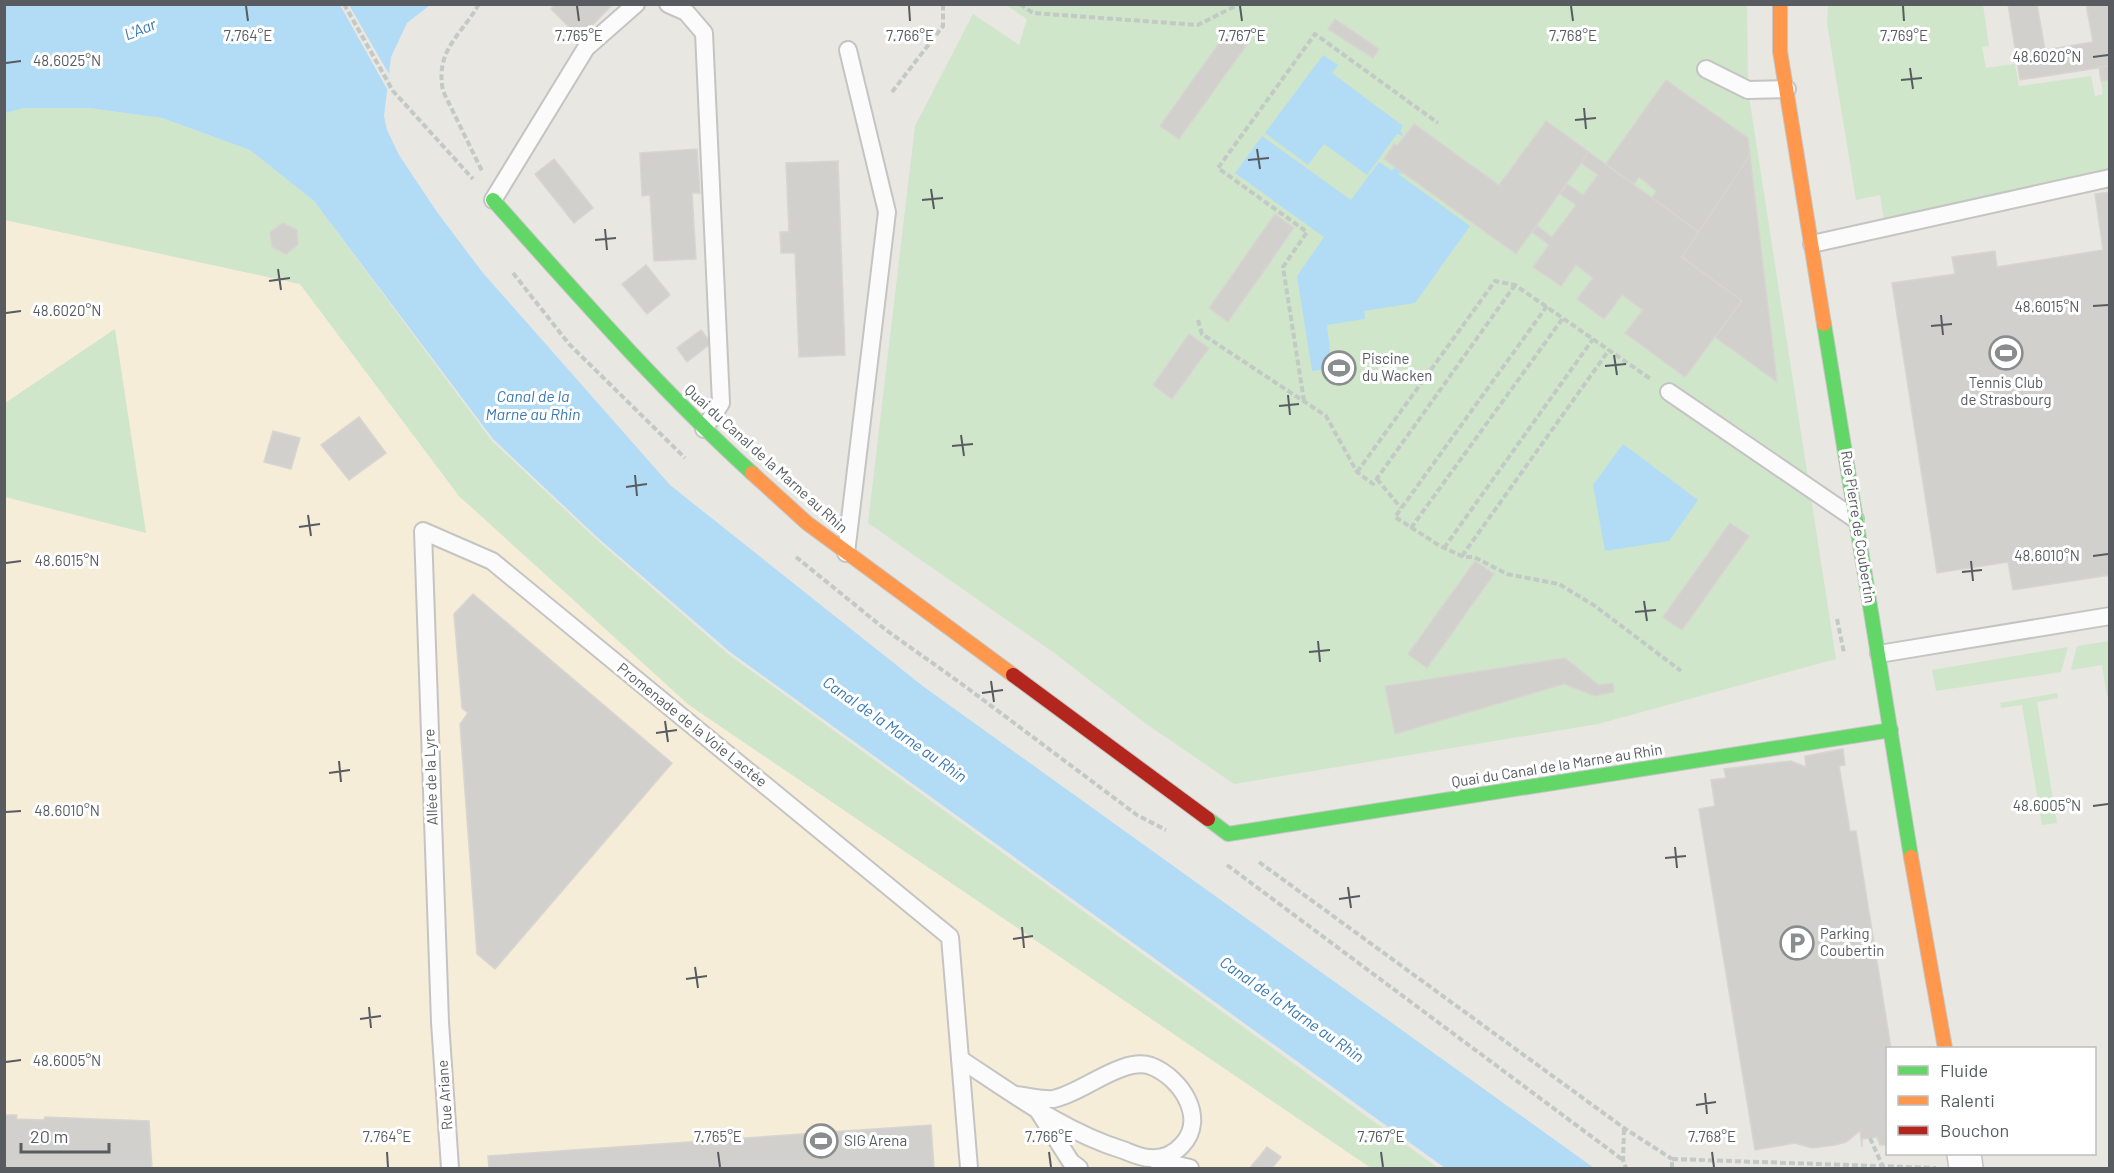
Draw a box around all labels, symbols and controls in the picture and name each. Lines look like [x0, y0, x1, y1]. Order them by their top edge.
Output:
water label: L'Aar [121, 13, 160, 43]
text: 7.764°E [224, 26, 272, 44]
text: 7.765°E [555, 26, 603, 44]
text: 7.766°E [886, 26, 934, 44]
text: 7.767°E [1218, 26, 1266, 44]
text: 7.768°E [1549, 26, 1597, 44]
text: 7.769°E [1880, 26, 1928, 44]
text: 48.6020°N [2013, 47, 2081, 65]
text: 48.6025°N [33, 51, 101, 69]
text: 48.6015°N [2015, 297, 2079, 315]
text: 48.6020°N [33, 301, 101, 319]
sports icon: Tennis Club de Strasbourg [1988, 335, 2024, 371]
place label: Piscine du Wacken [1362, 349, 1432, 384]
sports icon: Piscine du Wacken [1321, 350, 1357, 386]
place label: Tennis Club de Strasbourg [1960, 373, 2052, 408]
street label: Quai du Canal de la Marne au Rhin [681, 380, 852, 536]
water label: Canal de la Marne au Rhin [486, 386, 580, 423]
street label: Rue Pierre de Coubertin [1838, 449, 1880, 604]
text: 48.6010°N [2014, 546, 2080, 564]
text: 48.6015°N [35, 551, 99, 569]
street label: Promenade de la Voie Lactée [614, 658, 771, 790]
water label: Canal de la Marne au Rhin [820, 672, 971, 785]
street label: Allée de la Lyre [419, 728, 441, 826]
street label: Quai du Canal de la Marne au Rhin [1450, 739, 1664, 791]
text: 48.6005°N [2013, 796, 2081, 814]
text: 48.6010°N [34, 801, 100, 819]
place label: Parking Coubertin [1820, 924, 1884, 959]
parking icon: Parking Coubertin [1779, 925, 1815, 961]
water label: Canal de la Marne au Rhin [1217, 952, 1368, 1065]
legend [1886, 1047, 2096, 1155]
text: 48.6005°N [33, 1051, 101, 1069]
street label: Rue Ariane [433, 1059, 455, 1131]
text: Fluide [1940, 1059, 1988, 1081]
text: Ralenti [1940, 1089, 1995, 1111]
scale bar [21, 1116, 110, 1154]
text: Bouchon [1940, 1119, 2009, 1141]
sports icon: SIG Arena [803, 1123, 839, 1159]
text: 20 m [30, 1125, 68, 1147]
text: 7.764°E [363, 1127, 411, 1145]
text: 7.765°E [694, 1127, 742, 1145]
text: 7.766°E [1025, 1127, 1073, 1145]
text: 7.767°E [1357, 1127, 1405, 1145]
text: 7.768°E [1688, 1127, 1736, 1145]
place label: SIG Arena [844, 1131, 907, 1149]

